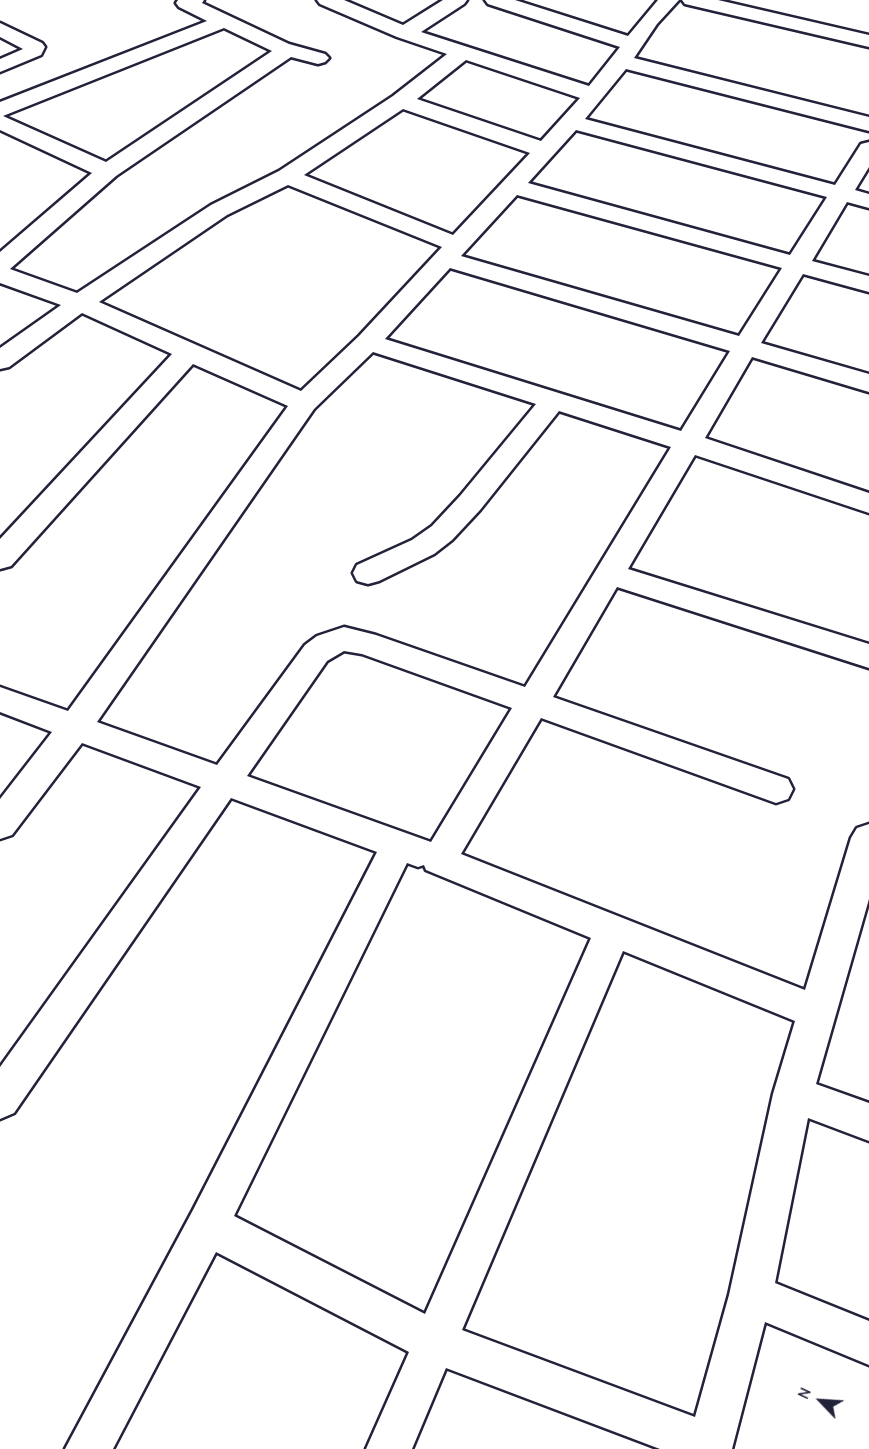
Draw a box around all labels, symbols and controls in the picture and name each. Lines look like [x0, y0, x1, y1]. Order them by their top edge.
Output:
north arrow [791, 1371, 851, 1431]
text: N [794, 1385, 815, 1402]

